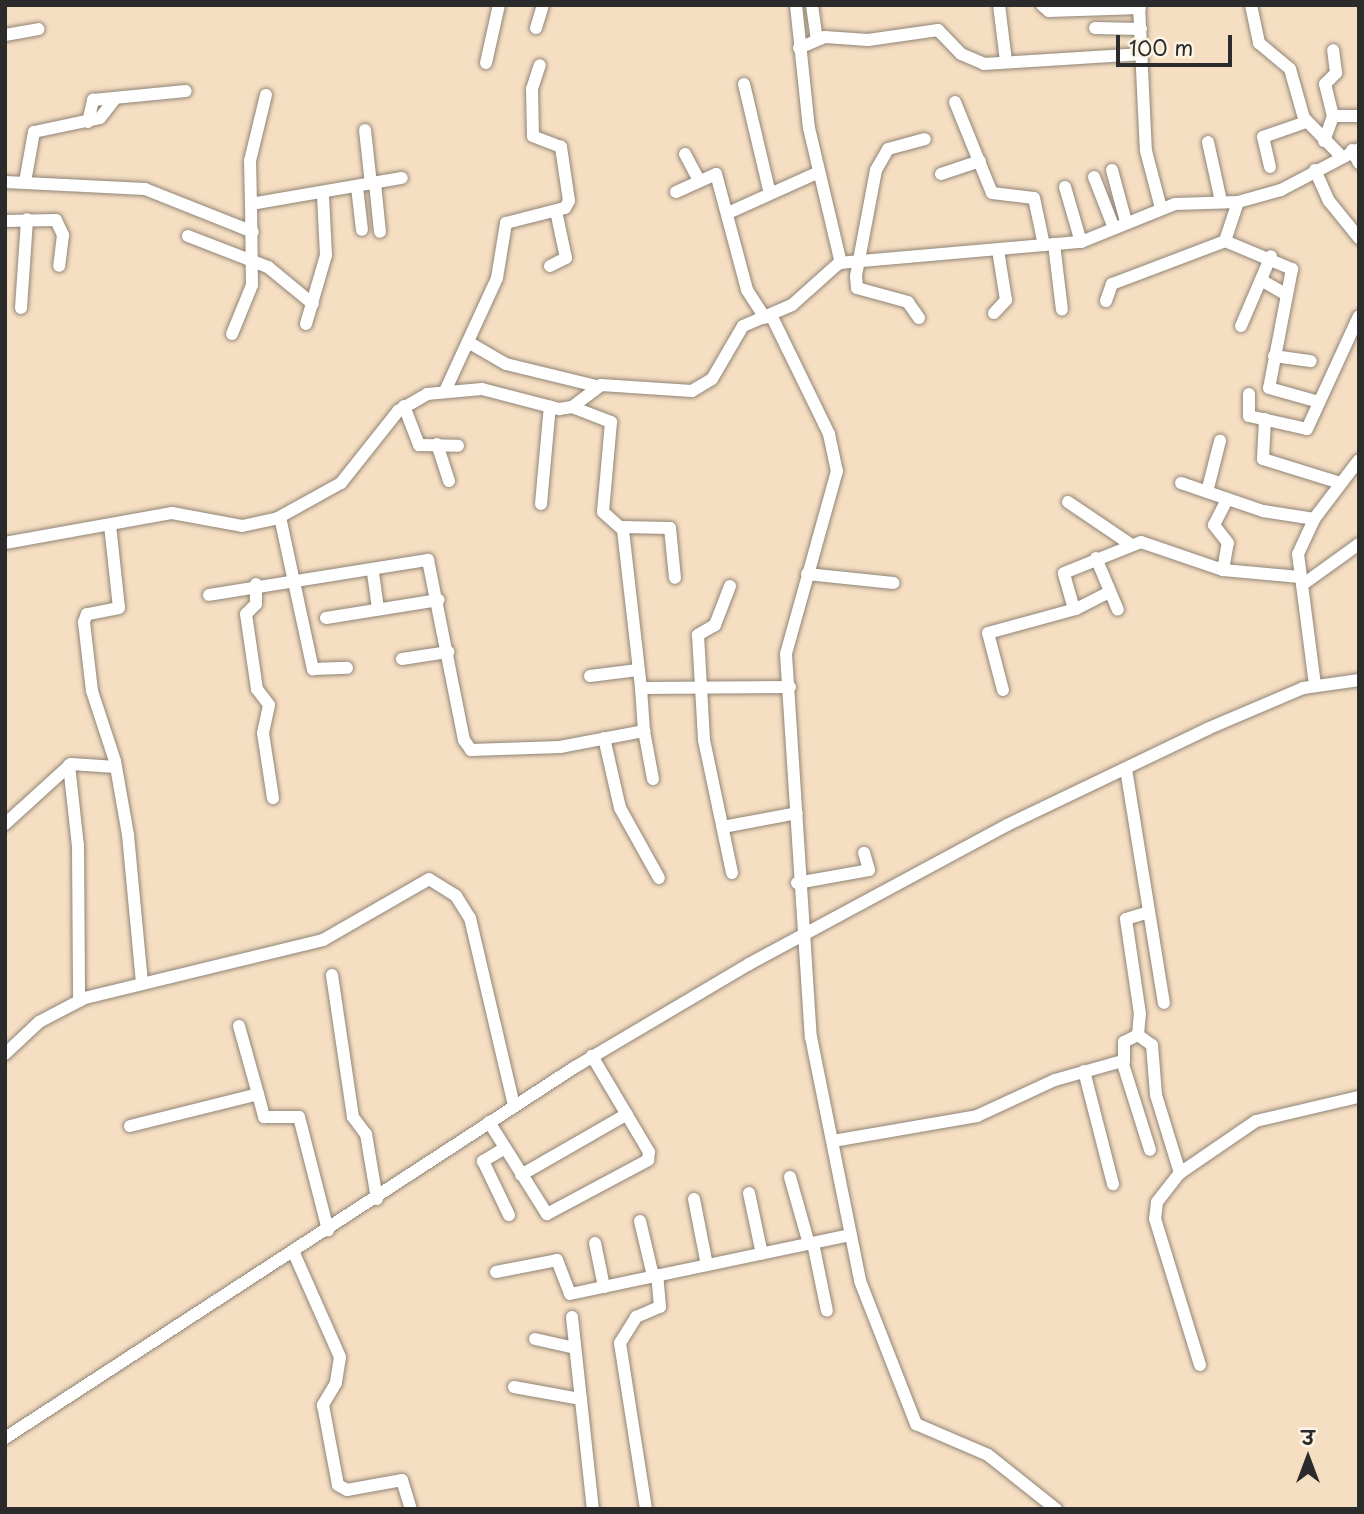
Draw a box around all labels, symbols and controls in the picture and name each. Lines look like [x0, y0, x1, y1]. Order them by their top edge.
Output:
scale bar [1119, 21, 1234, 65]
text: 100 m [1129, 31, 1193, 63]
north arrow [1273, 1423, 1343, 1493]
text: उ [1302, 1423, 1314, 1451]

